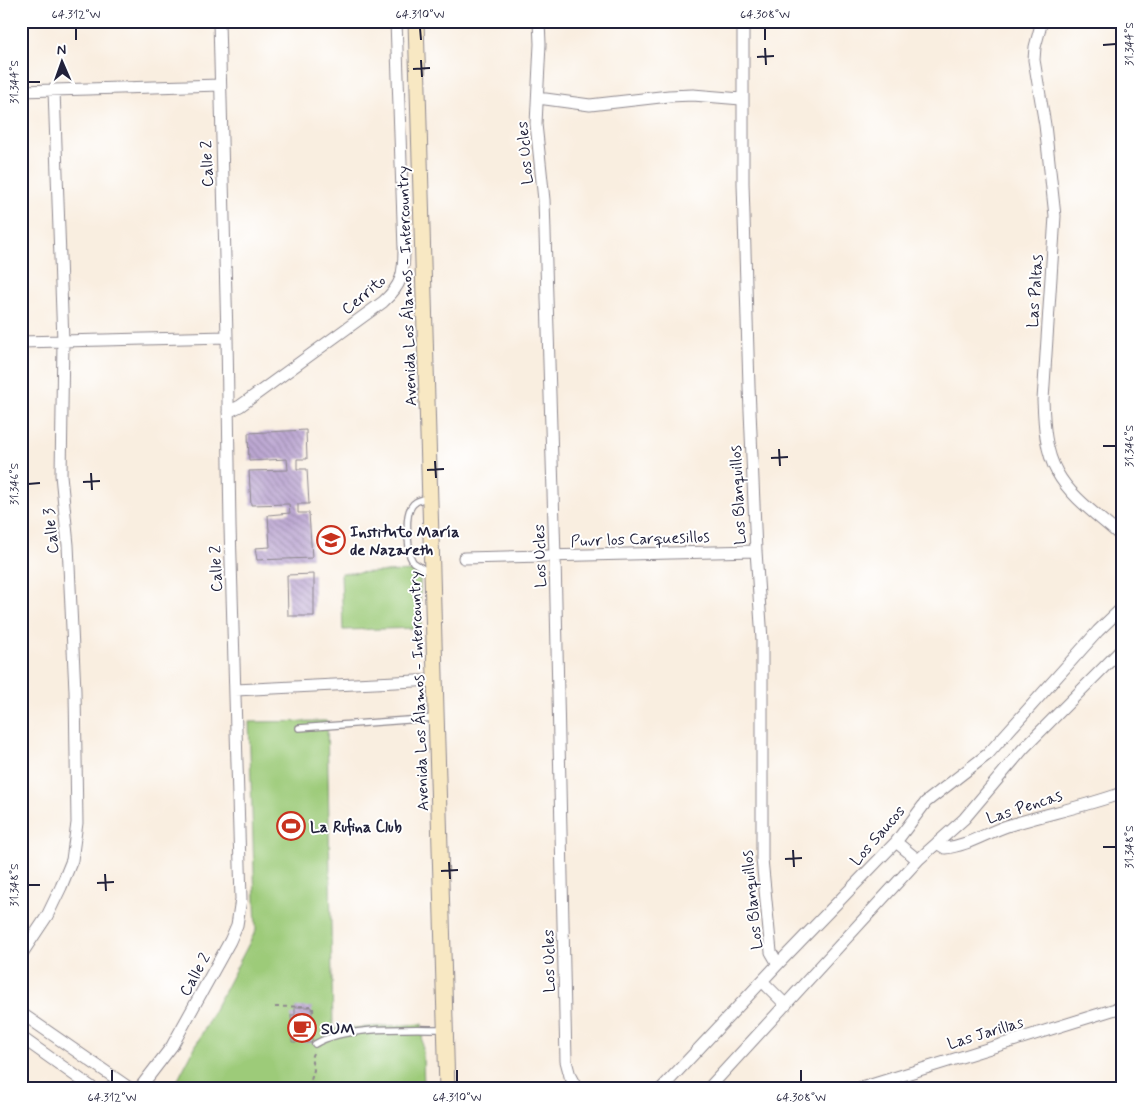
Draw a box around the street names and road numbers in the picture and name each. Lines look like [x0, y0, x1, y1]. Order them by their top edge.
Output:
street label: Los Ucles [512, 120, 539, 185]
street label: Calle 2 [196, 140, 219, 188]
street label: Avenida Los Álamos - Intercountry [393, 165, 422, 406]
street label: Las Paltas [1022, 254, 1049, 328]
street label: Cerrito [337, 270, 391, 320]
street label: Los Blanquillos [725, 445, 752, 545]
street label: Calle 3 [39, 507, 64, 555]
street label: Los Ucles [529, 524, 552, 588]
street label: Puvr los Carquesillos [570, 527, 710, 552]
street label: Calle 2 [205, 545, 228, 593]
street label: Avenida Los Álamos - Intercountry [405, 570, 434, 811]
street label: Las Pencas [984, 785, 1065, 830]
street label: Los Saucos [846, 801, 910, 871]
street label: Los Blanquillos [737, 849, 768, 951]
street label: Los Ucles [538, 929, 561, 993]
street label: Calle 2 [175, 949, 216, 1000]
street label: Las Jarillas [945, 1012, 1026, 1055]

